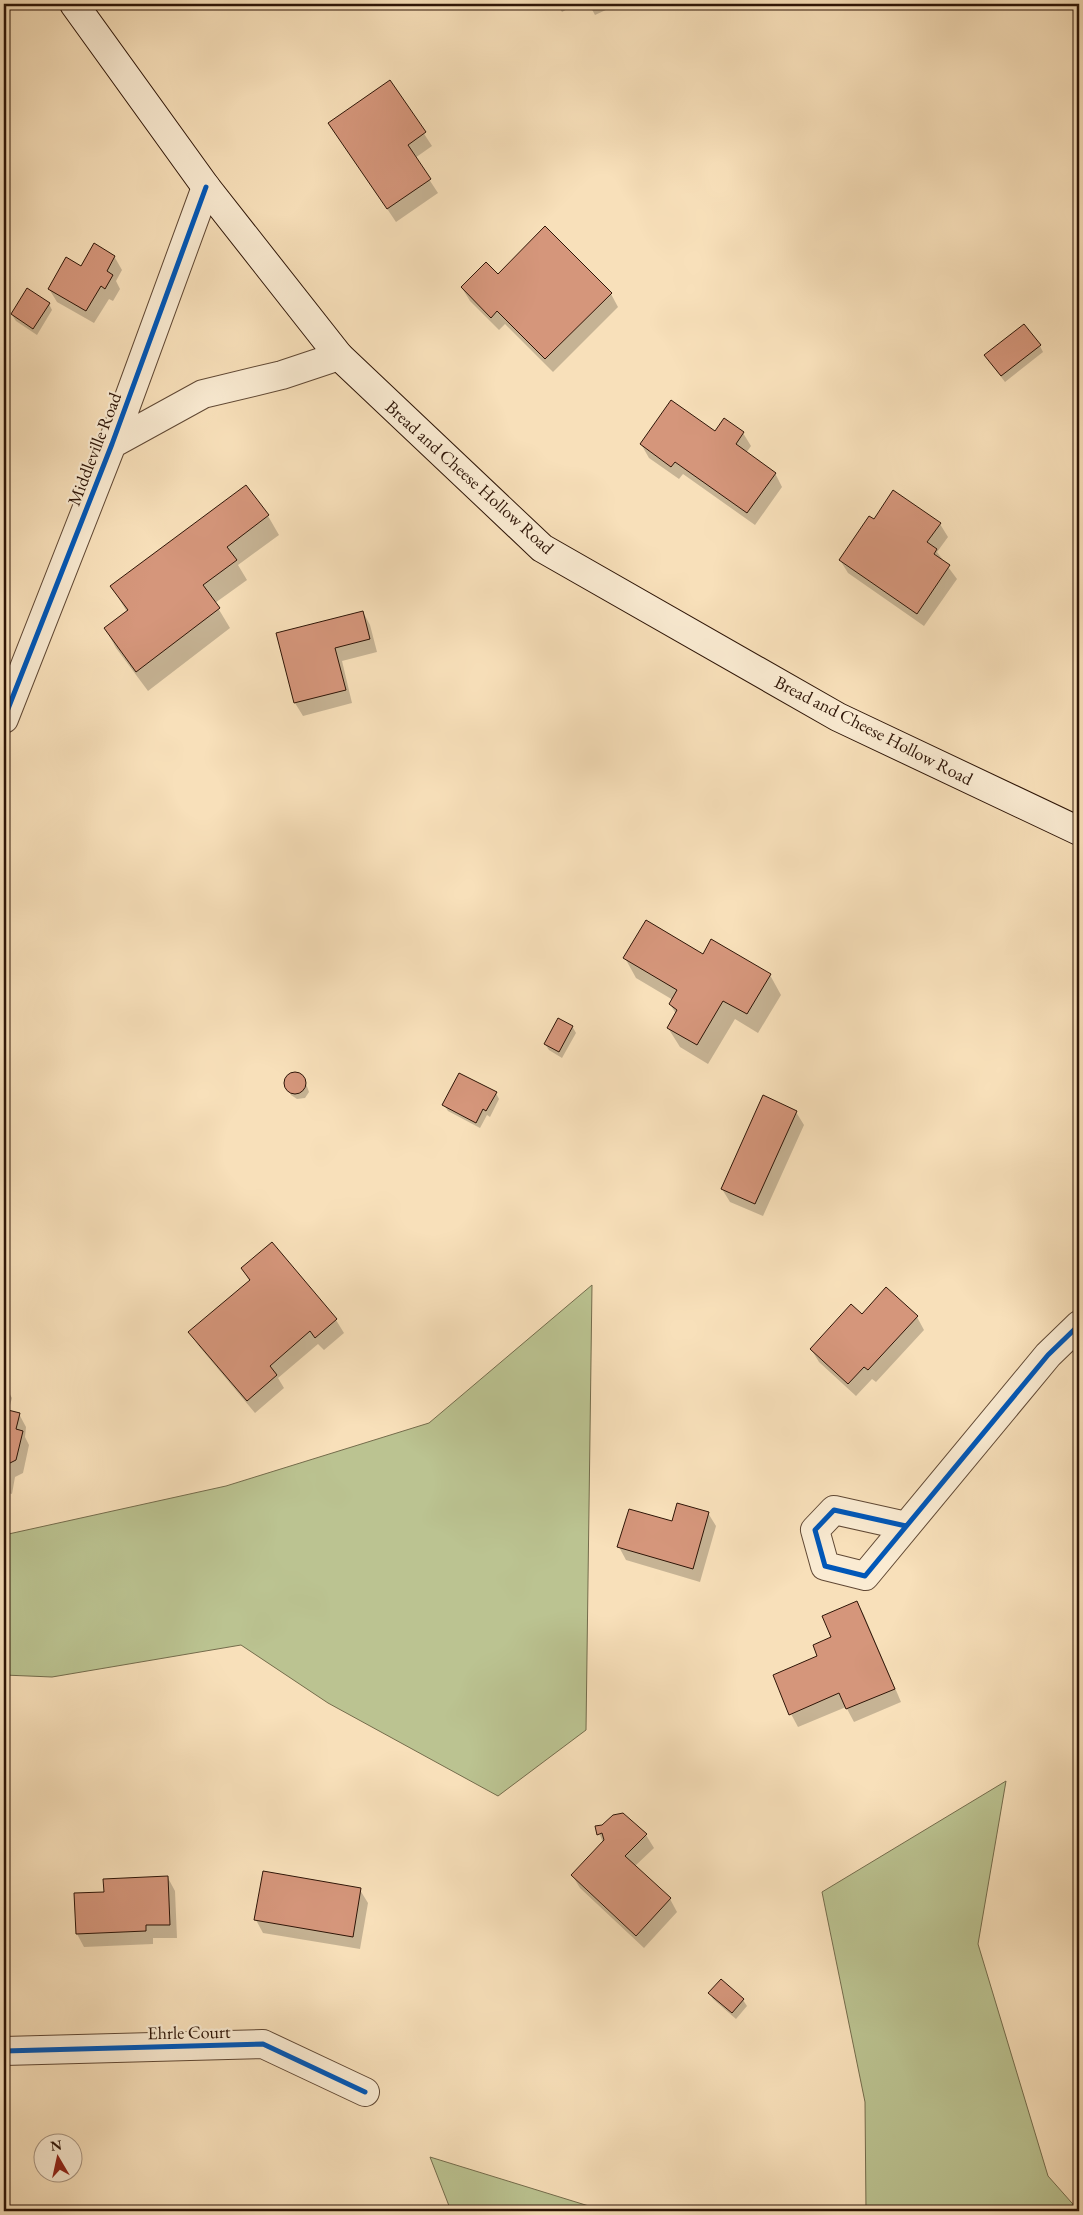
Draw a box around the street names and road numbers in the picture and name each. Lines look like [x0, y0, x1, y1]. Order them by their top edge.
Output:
street label: Middleville Road [62, 388, 126, 509]
street label: Bread and Cheese Hollow Road [381, 395, 560, 560]
street label: Bread and Cheese Hollow Road [771, 670, 978, 790]
street label: Ehrle Court [147, 2020, 231, 2044]

